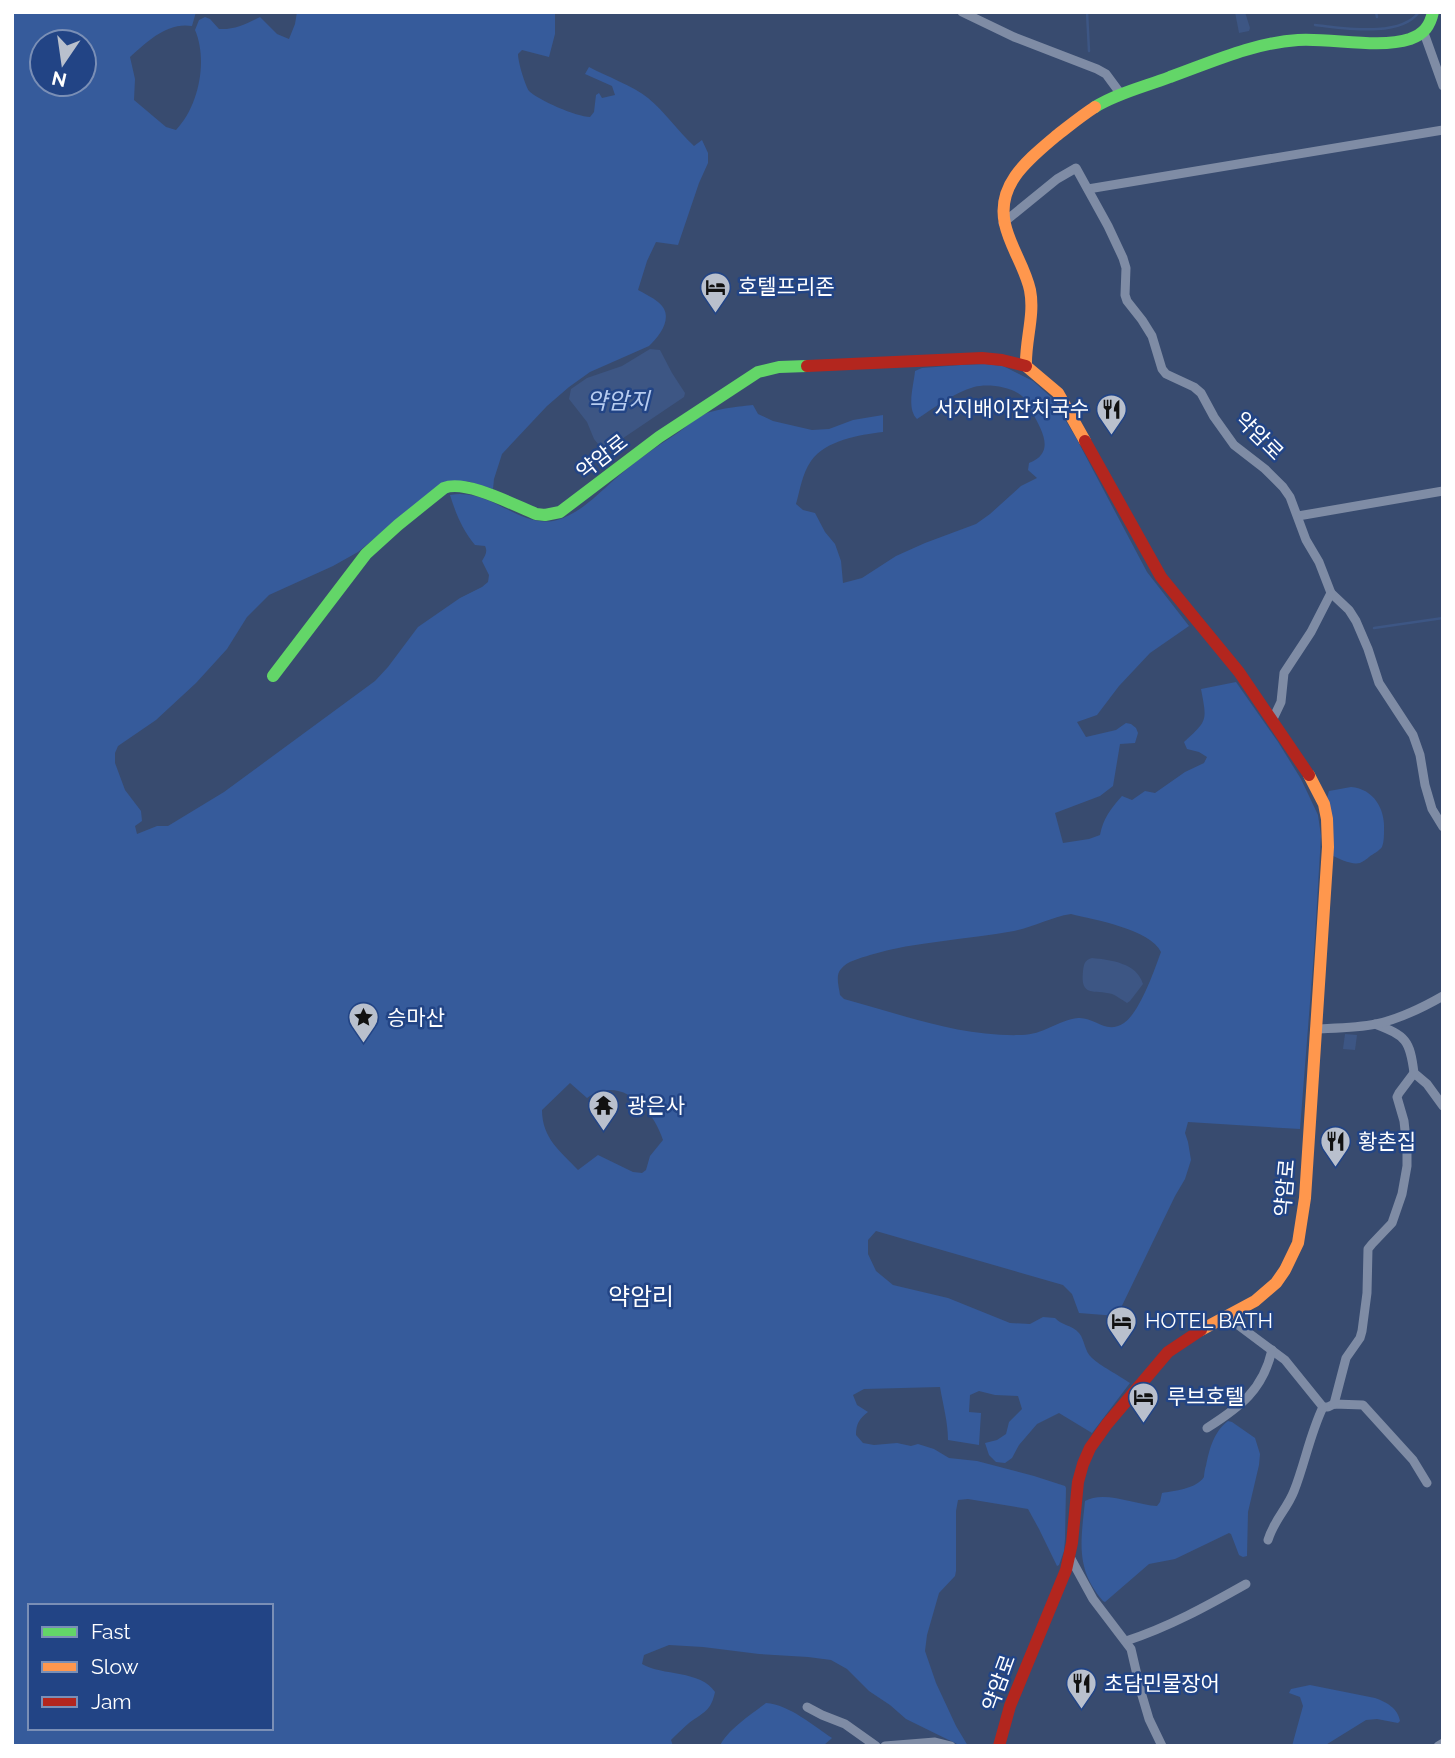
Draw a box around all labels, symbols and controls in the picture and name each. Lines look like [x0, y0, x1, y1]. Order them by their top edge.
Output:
north arrow [28, 28, 98, 98]
text: N [50, 67, 69, 92]
hotel icon: 호텔프리존 [698, 270, 732, 314]
place label: 호텔프리존 [738, 274, 835, 299]
water label: 약암지 [586, 387, 652, 414]
restaurant icon: 서지배이잔치국수 [1095, 392, 1129, 436]
place label: 서지배이잔치국수 [934, 396, 1089, 421]
street label: 약암로 [1230, 406, 1289, 465]
street label: 약암로 [571, 429, 632, 484]
place icon: 승마산 [347, 1001, 381, 1045]
place label: 승마산 [387, 1005, 445, 1030]
temple icon: 광은사 [587, 1089, 621, 1133]
place label: 광은사 [627, 1093, 685, 1118]
restaurant icon: 황촌집 [1318, 1125, 1352, 1169]
place label: 황촌집 [1358, 1129, 1416, 1154]
street label: 약암로 [1270, 1158, 1299, 1218]
district label: 약암리 [608, 1282, 674, 1311]
hotel icon: HOTEL BATH [1105, 1304, 1139, 1348]
place label: HOTEL BATH [1145, 1308, 1273, 1333]
hotel icon: 루브호텔 [1127, 1380, 1161, 1424]
place label: 루브호텔 [1167, 1384, 1244, 1409]
legend [28, 1604, 273, 1730]
text: Fast [91, 1619, 131, 1644]
street label: 약암로 [977, 1651, 1020, 1714]
text: Slow [91, 1654, 139, 1679]
restaurant icon: 초담민물장어 [1064, 1667, 1098, 1711]
place label: 초담민물장어 [1104, 1671, 1220, 1696]
text: Jam [91, 1689, 132, 1714]

